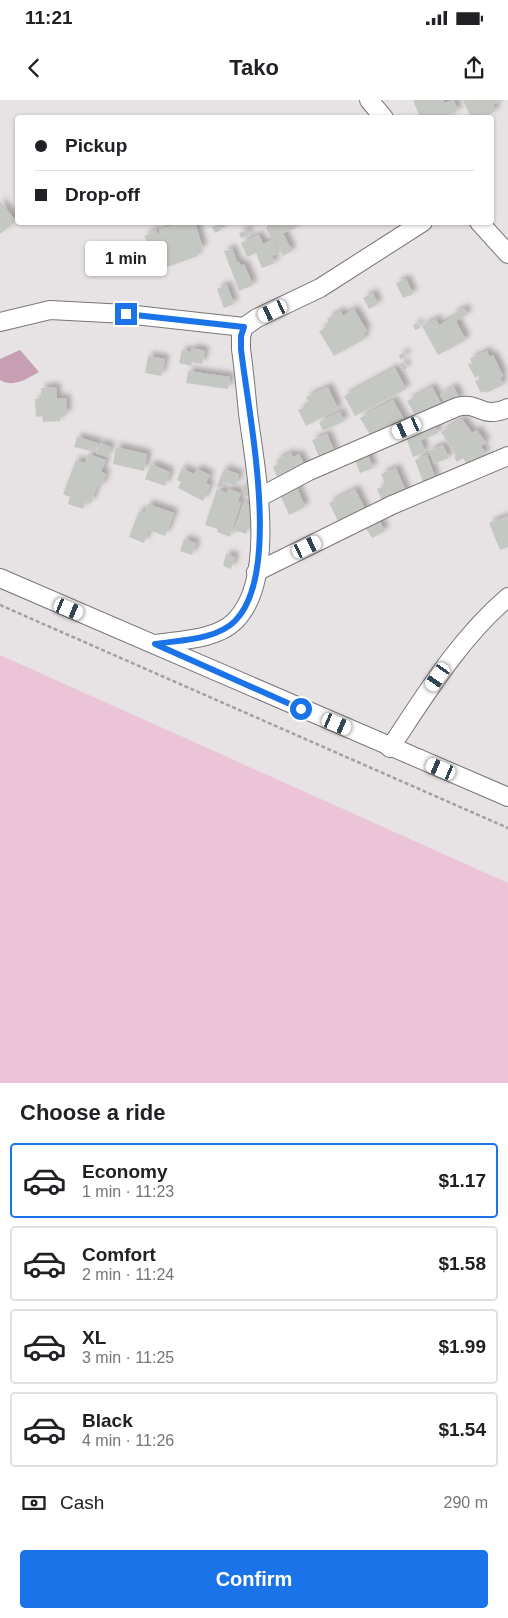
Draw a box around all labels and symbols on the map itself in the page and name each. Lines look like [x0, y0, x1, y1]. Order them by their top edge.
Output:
callout: 1 min [85, 242, 167, 276]
car [256, 298, 289, 324]
route end [115, 303, 137, 325]
car [390, 415, 423, 441]
car [290, 534, 323, 560]
car [52, 596, 85, 622]
car [423, 660, 452, 694]
route start [290, 698, 312, 720]
car [320, 711, 353, 737]
car [424, 756, 457, 782]

